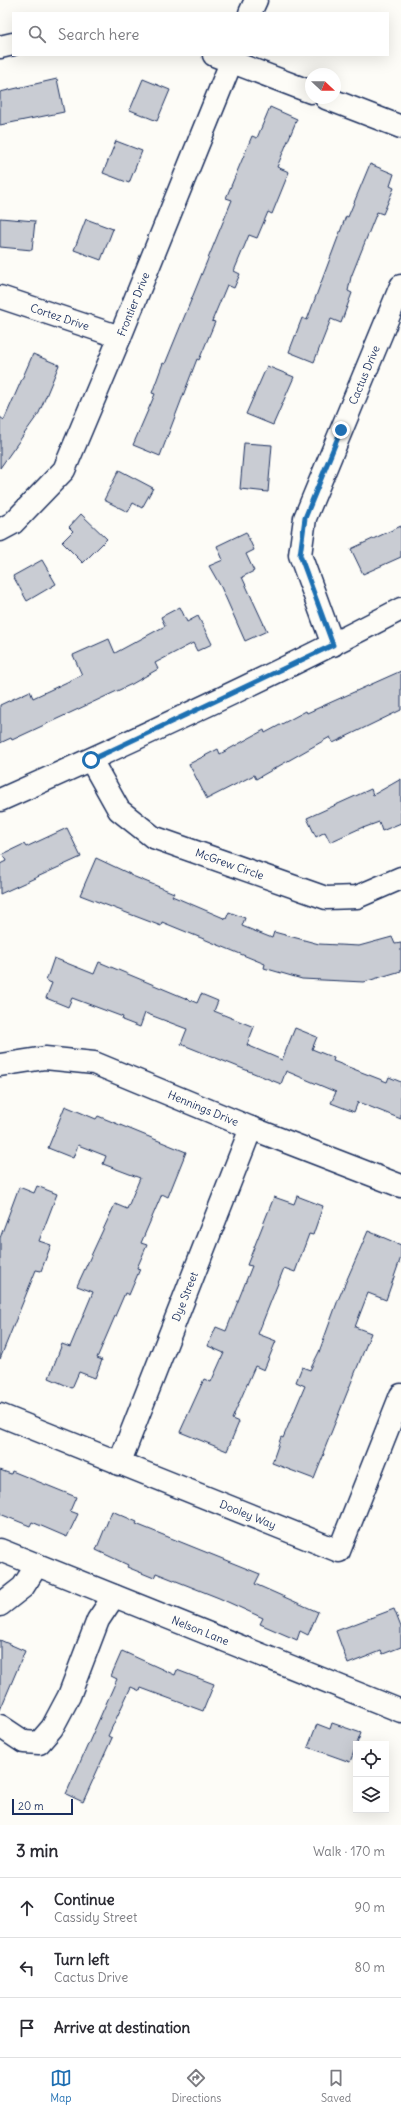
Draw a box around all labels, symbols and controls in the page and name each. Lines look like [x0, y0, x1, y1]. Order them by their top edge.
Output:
search box [12, 12, 389, 56]
icon: search [26, 23, 48, 45]
text: Search here [58, 25, 139, 44]
north arrow [305, 68, 341, 104]
street label: Frontier Drive [114, 270, 153, 338]
street label: Cortez Drive [28, 301, 91, 333]
street label: Cactus Drive [346, 343, 383, 407]
route end [332, 421, 350, 439]
route start [82, 751, 100, 769]
street label: McGrew Circle [193, 845, 266, 883]
street label: Hennings Drive [166, 1087, 241, 1129]
street label: Dye Street [169, 1269, 201, 1323]
street label: Dooley Way [218, 1497, 278, 1532]
street label: Nelson Lane [170, 1613, 231, 1648]
map controls [353, 1741, 389, 1813]
button: locate [353, 1741, 389, 1777]
button: layers [353, 1777, 389, 1813]
scale bar [12, 1797, 73, 1816]
text: 20 m [18, 1799, 44, 1813]
text: 3 min [16, 1840, 58, 1862]
text: Walk · 170 m [313, 1843, 385, 1860]
text: Continue [54, 1890, 115, 1909]
icon: ahead [16, 1897, 38, 1919]
text: 90 m [354, 1899, 385, 1916]
text: Cassidy Street [54, 1909, 137, 1926]
text: Turn left [54, 1950, 109, 1969]
icon: left [16, 1957, 38, 1979]
text: 80 m [354, 1959, 385, 1976]
text: Cactus Drive [54, 1969, 128, 1986]
icon: arrive [16, 2017, 38, 2039]
text: Arrive at destination [54, 2018, 190, 2037]
tab: Map [50, 2067, 72, 2105]
tab: Directions [172, 2067, 221, 2105]
tab: Saved [321, 2067, 351, 2105]

